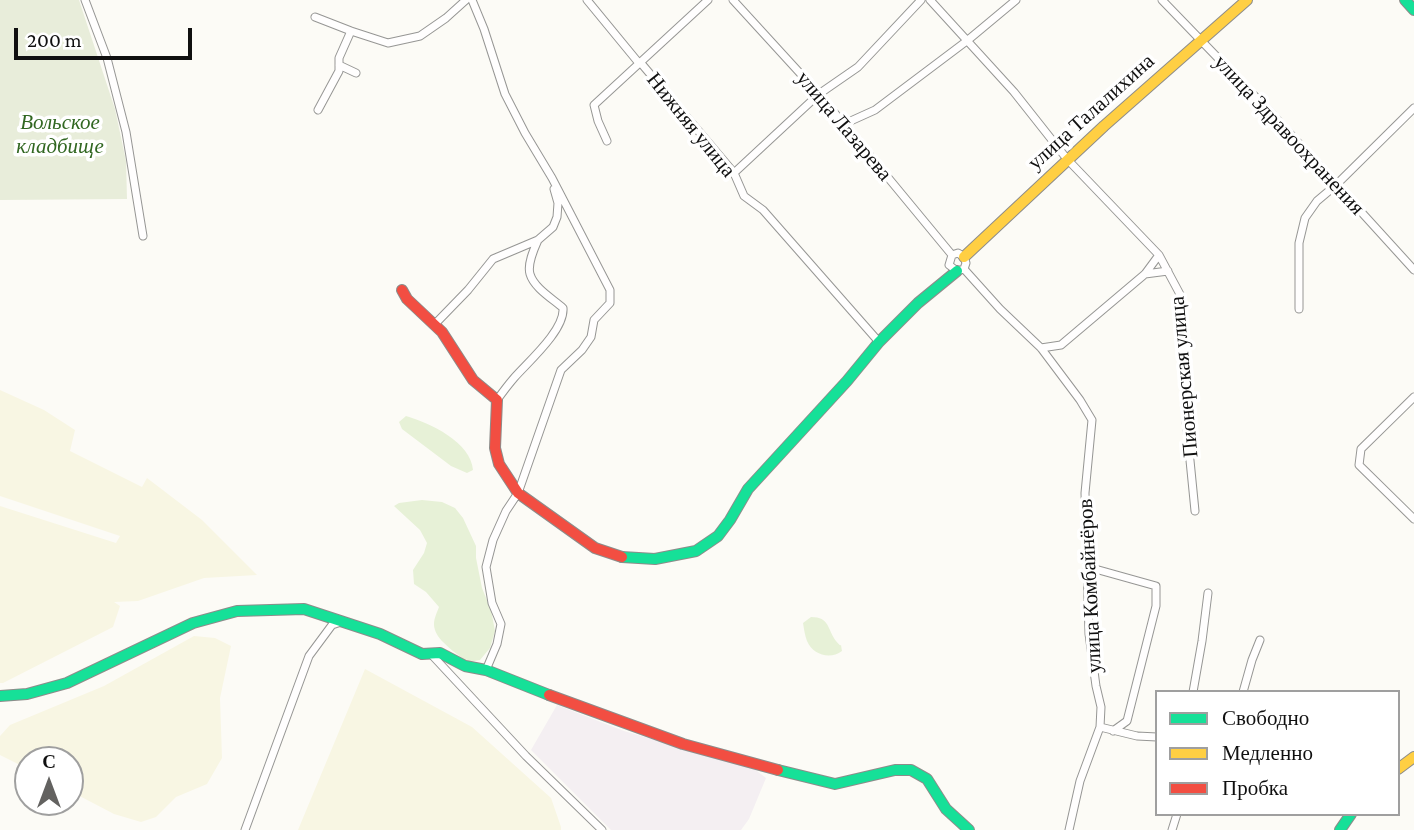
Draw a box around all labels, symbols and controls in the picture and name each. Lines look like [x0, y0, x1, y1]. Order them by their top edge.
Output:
scale bar [18, 14, 196, 58]
text: 200 m [27, 28, 82, 52]
street label: улица Талалихина [1023, 49, 1159, 175]
street label: улица Здравоохранения [1208, 50, 1370, 220]
street label: улица Лазарева [791, 66, 897, 186]
street label: Нижняя улица [641, 68, 741, 182]
park label: Вольское кладбище [16, 110, 104, 160]
street label: Пионерская улица [1164, 295, 1204, 459]
street label: улица Комбайнёров [1073, 498, 1107, 674]
legend [1155, 690, 1400, 816]
text: Свободно [1222, 706, 1309, 730]
text: Медленно [1222, 741, 1313, 765]
north arrow [14, 746, 84, 816]
text: С [42, 751, 56, 772]
text: Пробка [1222, 776, 1288, 800]

